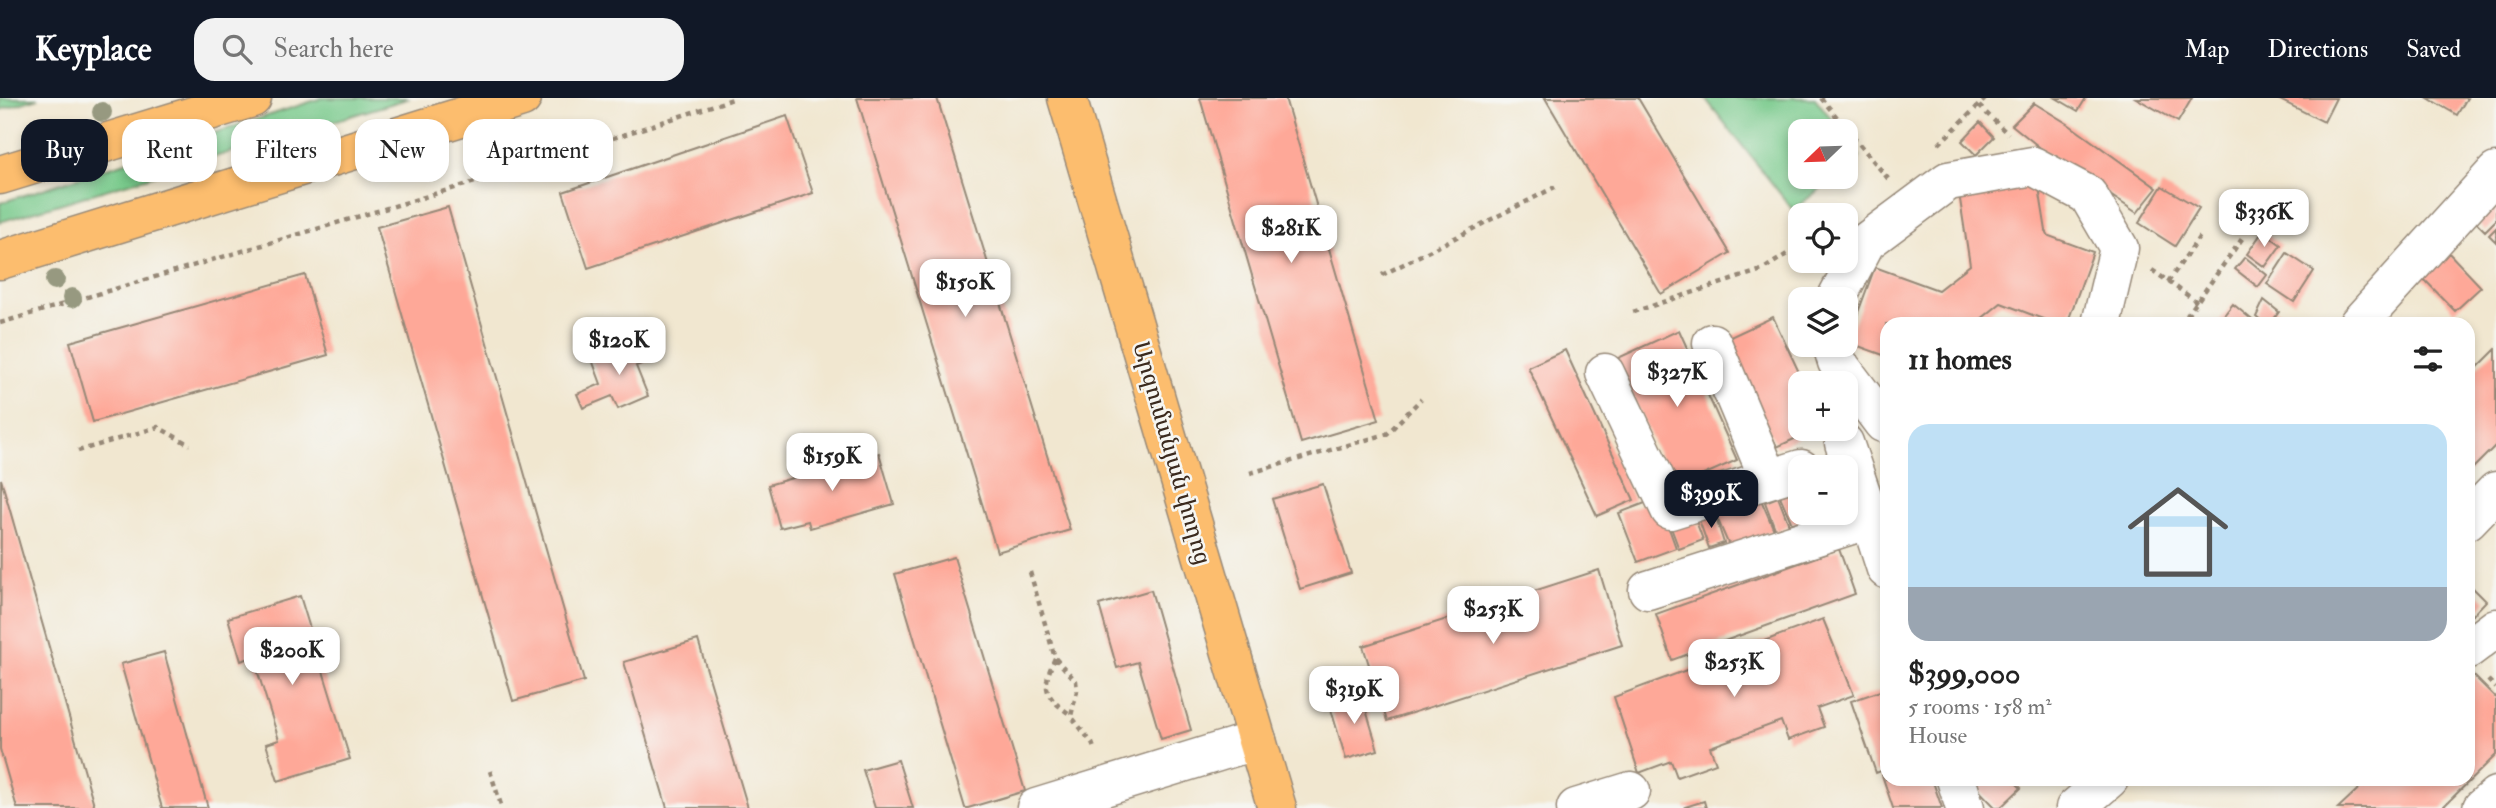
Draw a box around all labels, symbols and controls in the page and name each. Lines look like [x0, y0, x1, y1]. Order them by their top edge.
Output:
search box [194, 18, 684, 81]
text: Keyplace [35, 29, 152, 70]
icon: search [218, 30, 256, 68]
text: Search here [274, 33, 394, 65]
text: Map [2184, 34, 2229, 65]
text: Directions [2267, 34, 2368, 65]
text: Saved [2406, 34, 2461, 65]
chip: Buy [21, 119, 108, 182]
chip: Rent [122, 119, 217, 182]
chip: Filters [231, 119, 341, 182]
chip: New [355, 119, 449, 182]
chip: Apartment [463, 119, 613, 182]
north arrow [1788, 119, 1858, 189]
map controls [1788, 119, 1858, 525]
pin: $336K [2215, 190, 2313, 249]
text: $336K [2235, 197, 2293, 226]
button: locate [1788, 203, 1858, 273]
pin: $281K [1242, 206, 1340, 265]
text: $281K [1261, 213, 1321, 242]
pin: $150K [916, 260, 1014, 319]
text: $150K [936, 267, 994, 296]
button: layers [1788, 287, 1858, 357]
pin: $120K [570, 317, 668, 377]
text: $120K [589, 325, 649, 354]
street label: Արզումանյան փողոց [1126, 338, 1218, 568]
icon: filters [2409, 340, 2447, 378]
text: 11 homes [1908, 341, 2012, 378]
pin: $327K [1628, 350, 1726, 409]
text: $327K [1647, 357, 1707, 386]
button: + [1788, 371, 1858, 441]
pin: $159K [783, 434, 881, 493]
text: $159K [802, 441, 862, 470]
button: − [1788, 455, 1858, 525]
icon: home [2115, 469, 2241, 595]
pin: $399K [1662, 470, 1760, 530]
text: $399K [1680, 478, 1742, 507]
pin: $253K [1444, 587, 1542, 646]
text: $253K [1463, 594, 1523, 623]
pin: $200K [243, 628, 341, 687]
text: $200K [260, 635, 324, 664]
pin: $253K [1685, 640, 1783, 699]
text: $253K [1704, 647, 1764, 676]
text: $399,000 [1908, 655, 2021, 692]
pin: $319K [1305, 666, 1403, 726]
text: $319K [1325, 674, 1383, 703]
text: 5 rooms · 158 m² [1908, 692, 2052, 721]
text: House [1908, 721, 1967, 750]

